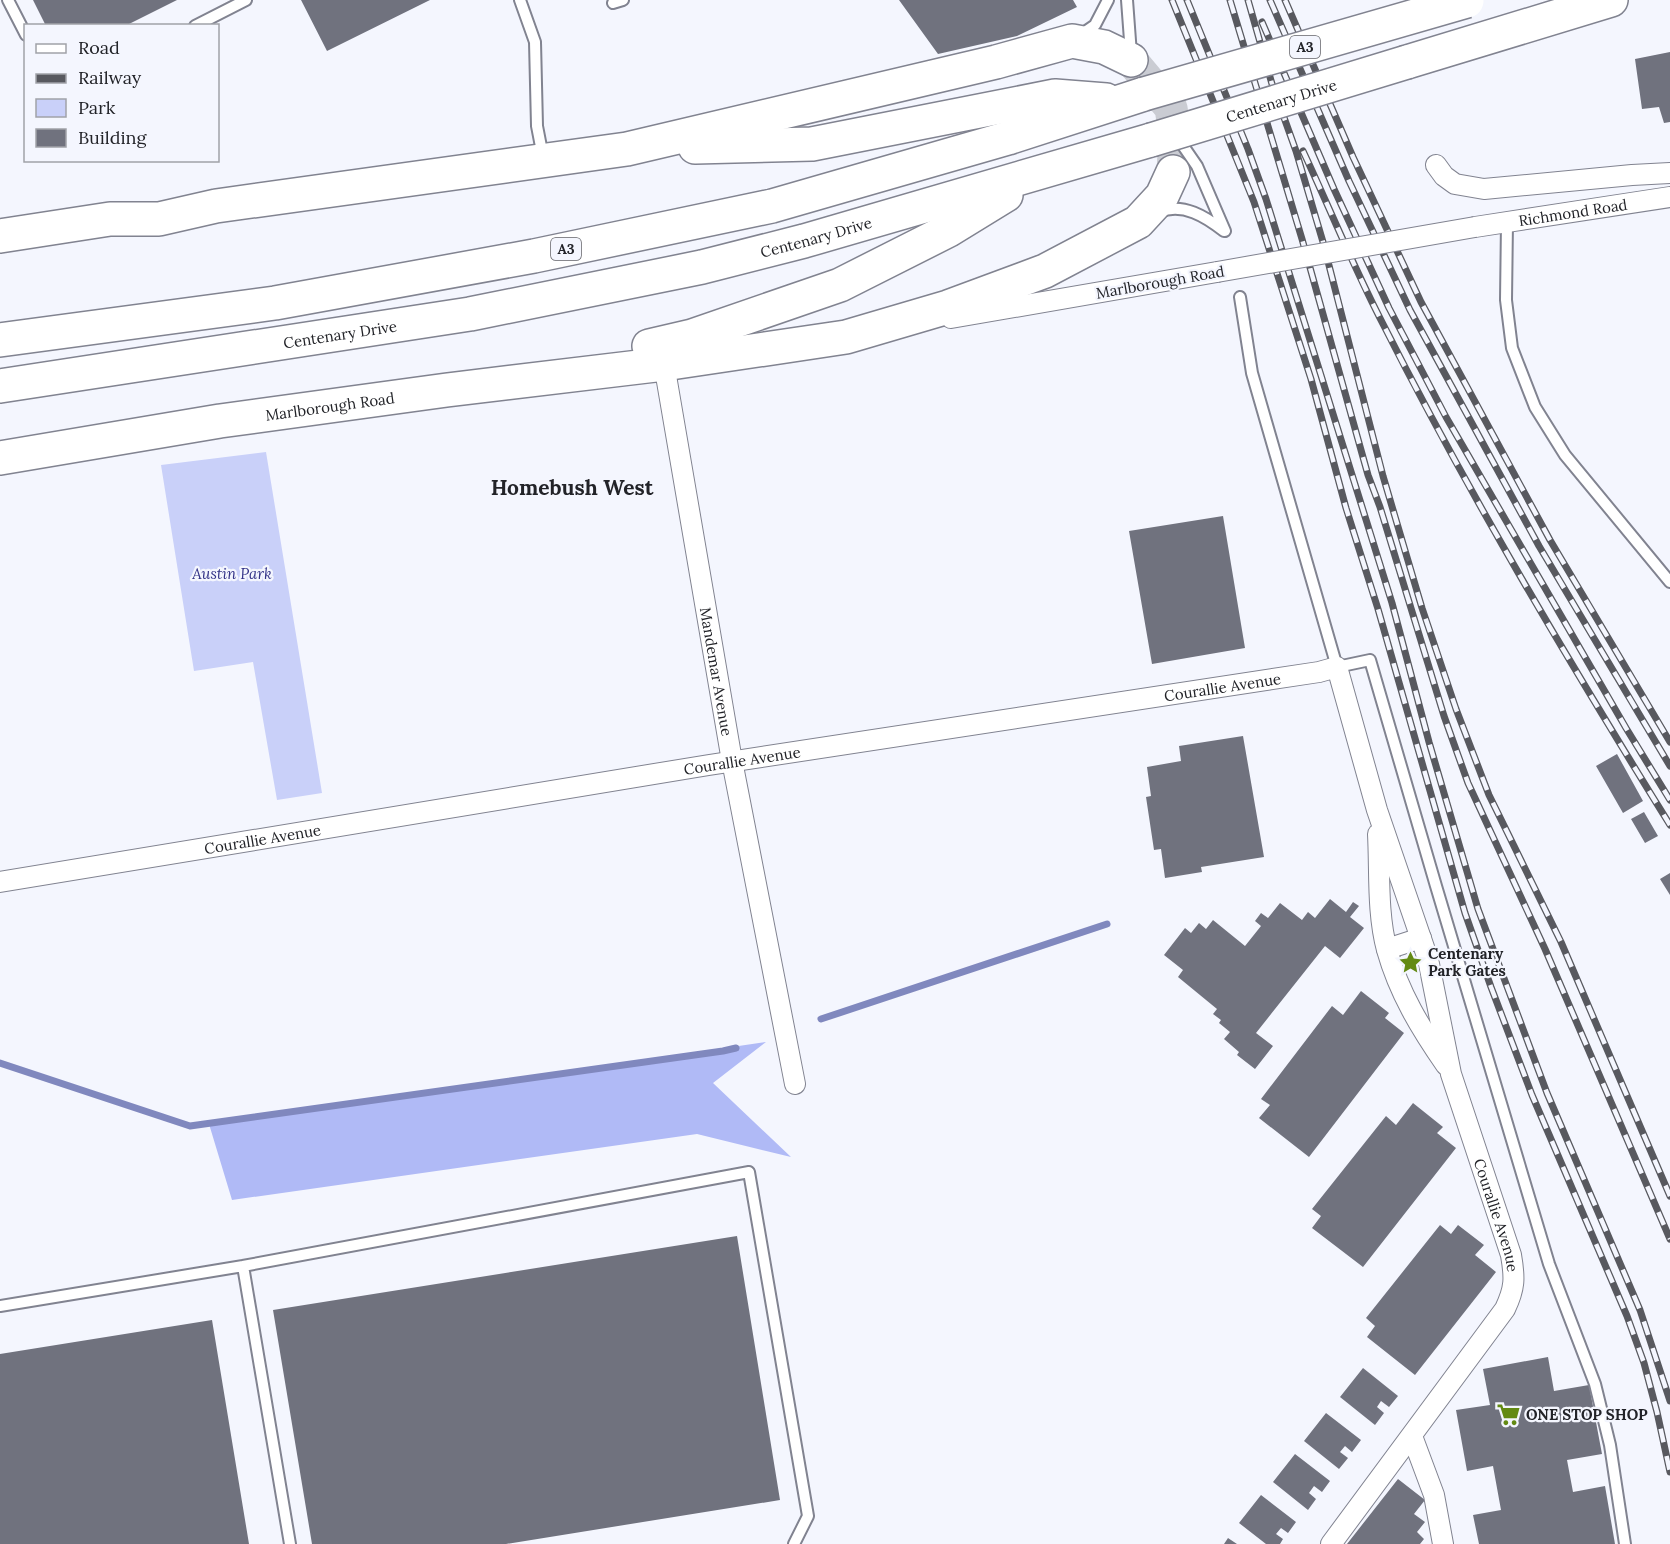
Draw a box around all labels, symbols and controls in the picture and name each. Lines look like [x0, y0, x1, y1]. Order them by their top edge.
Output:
legend [24, 24, 219, 162]
text: Road [78, 36, 120, 59]
road number: A3 [1290, 36, 1320, 58]
text: Railway [78, 66, 142, 89]
street label: Centenary Drive [1223, 75, 1339, 126]
text: Park [78, 96, 116, 119]
text: Building [78, 126, 148, 149]
street label: Richmond Road [1517, 194, 1629, 230]
street label: Centenary Drive [758, 212, 874, 261]
road number: A3 [551, 238, 581, 260]
street label: Marlborough Road [1094, 261, 1226, 303]
street label: Centenary Drive [282, 316, 398, 352]
street label: Marlborough Road [264, 388, 396, 424]
district label: Homebush West [491, 474, 654, 501]
park label: Austin Park [191, 564, 272, 583]
street label: Mandemar Avenue [696, 606, 737, 737]
street label: Courallie Avenue [1163, 668, 1282, 705]
street label: Courallie Avenue [682, 742, 802, 779]
street label: Courallie Avenue [203, 820, 322, 858]
place label: Centenary Park Gates [1428, 944, 1506, 980]
place icon: Centenary Park Gates [1397, 949, 1423, 975]
street label: Courallie Avenue [1470, 1156, 1523, 1273]
supermarket icon: ONE STOP SHOP [1495, 1401, 1521, 1427]
place label: ONE STOP SHOP [1526, 1405, 1648, 1424]

